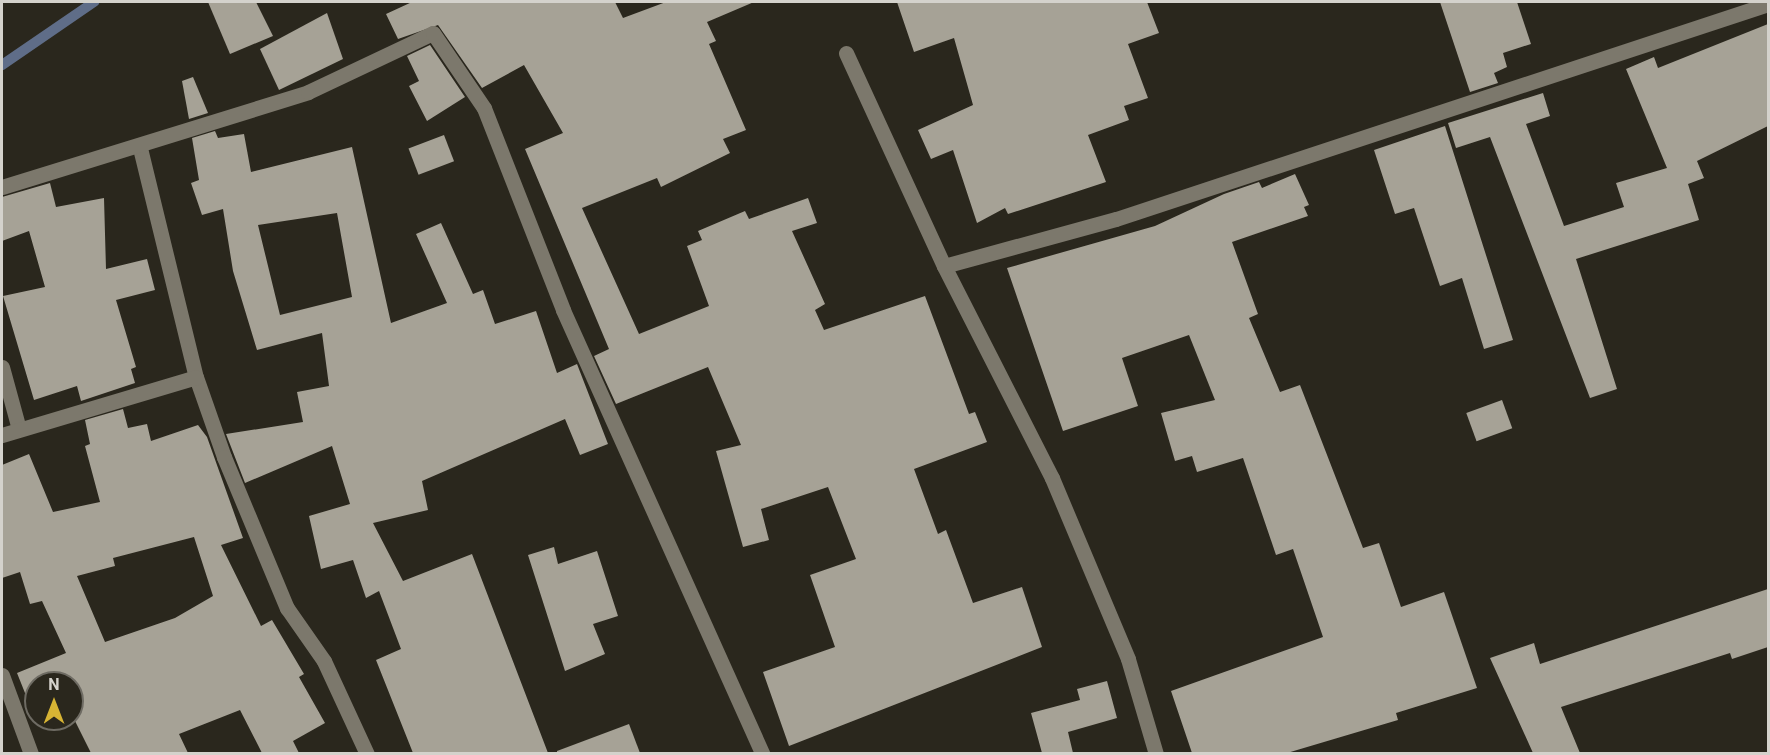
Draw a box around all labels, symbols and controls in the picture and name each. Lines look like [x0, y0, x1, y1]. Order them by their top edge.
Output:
north arrow [24, 671, 84, 731]
text: N [48, 675, 60, 694]

